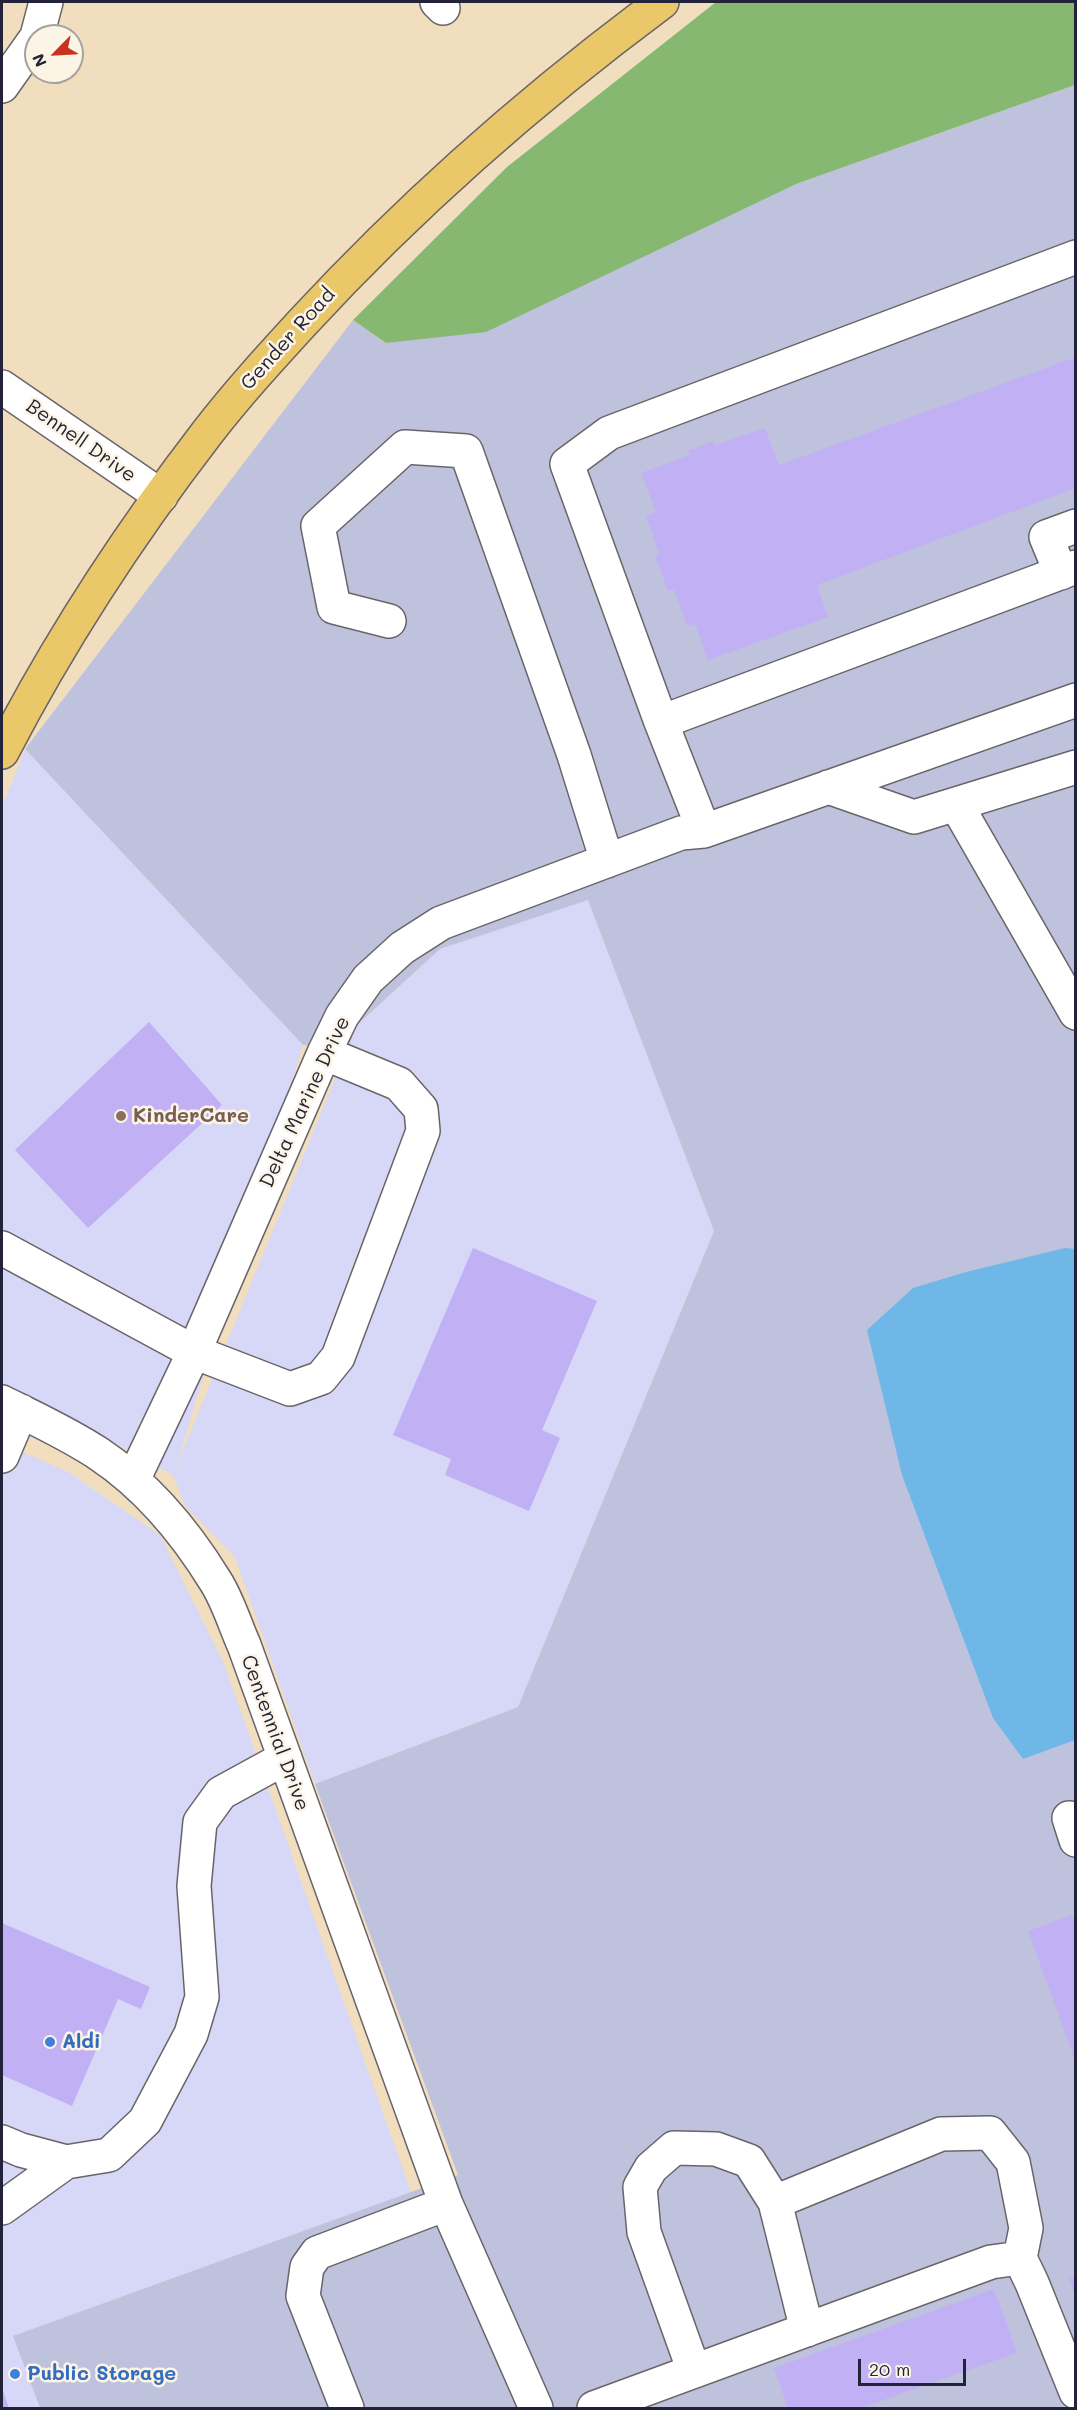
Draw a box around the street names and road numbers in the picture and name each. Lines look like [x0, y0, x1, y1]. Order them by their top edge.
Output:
street label: Gender Road [236, 283, 340, 395]
street label: Bennell Drive [21, 394, 141, 488]
street label: Delta Marine Drive [255, 1013, 355, 1191]
street label: Centennial Drive [236, 1652, 314, 1814]

